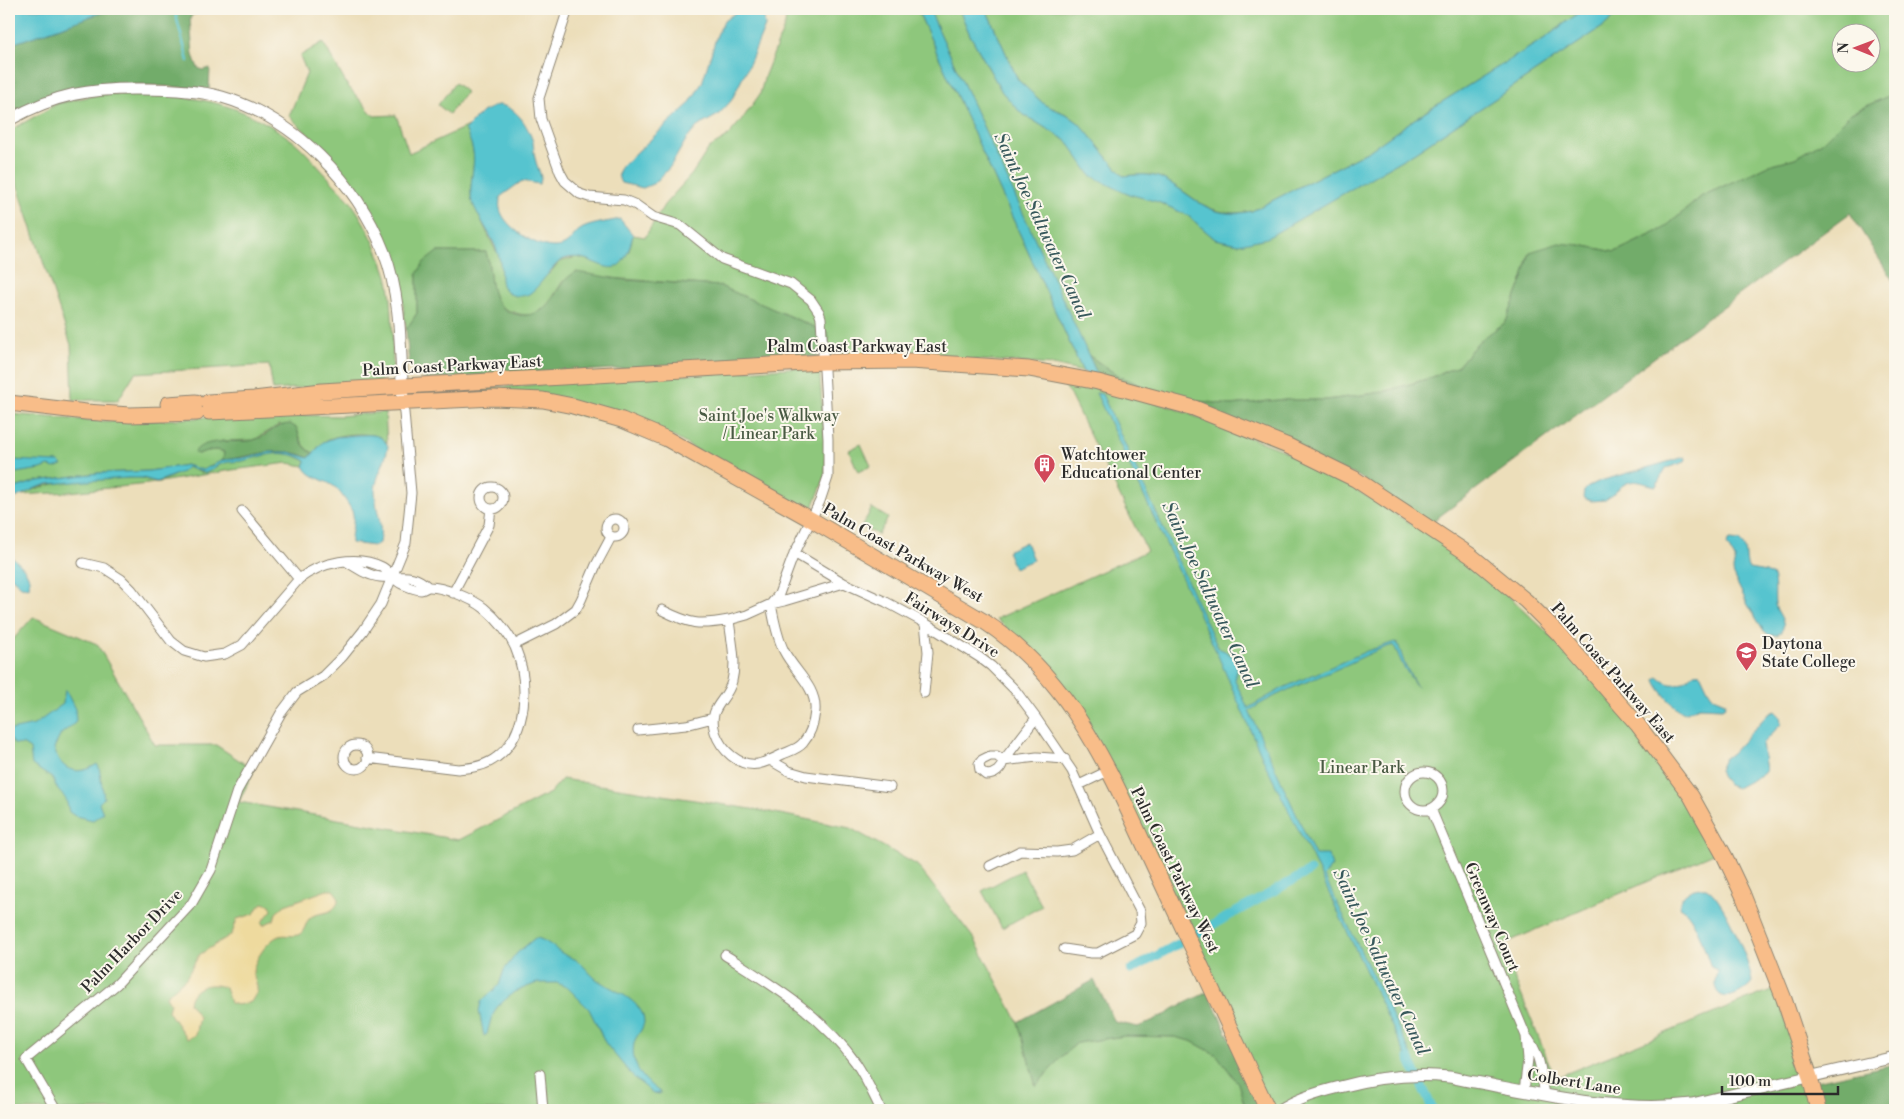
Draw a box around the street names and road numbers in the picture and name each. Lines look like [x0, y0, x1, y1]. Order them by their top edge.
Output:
street label: Palm Coast Parkway East [767, 337, 947, 357]
street label: Palm Coast Parkway East [362, 351, 543, 381]
street label: Palm Coast Parkway West [819, 499, 987, 607]
street label: Fairways Drive [901, 588, 1003, 662]
street label: Palm Coast Parkway East [1546, 599, 1680, 748]
street label: Palm Coast Parkway West [1126, 784, 1224, 957]
street label: Greenway Court [1460, 859, 1524, 975]
street label: Palm Harbor Drive [77, 885, 187, 997]
street label: Colbert Lane [1526, 1065, 1622, 1099]

